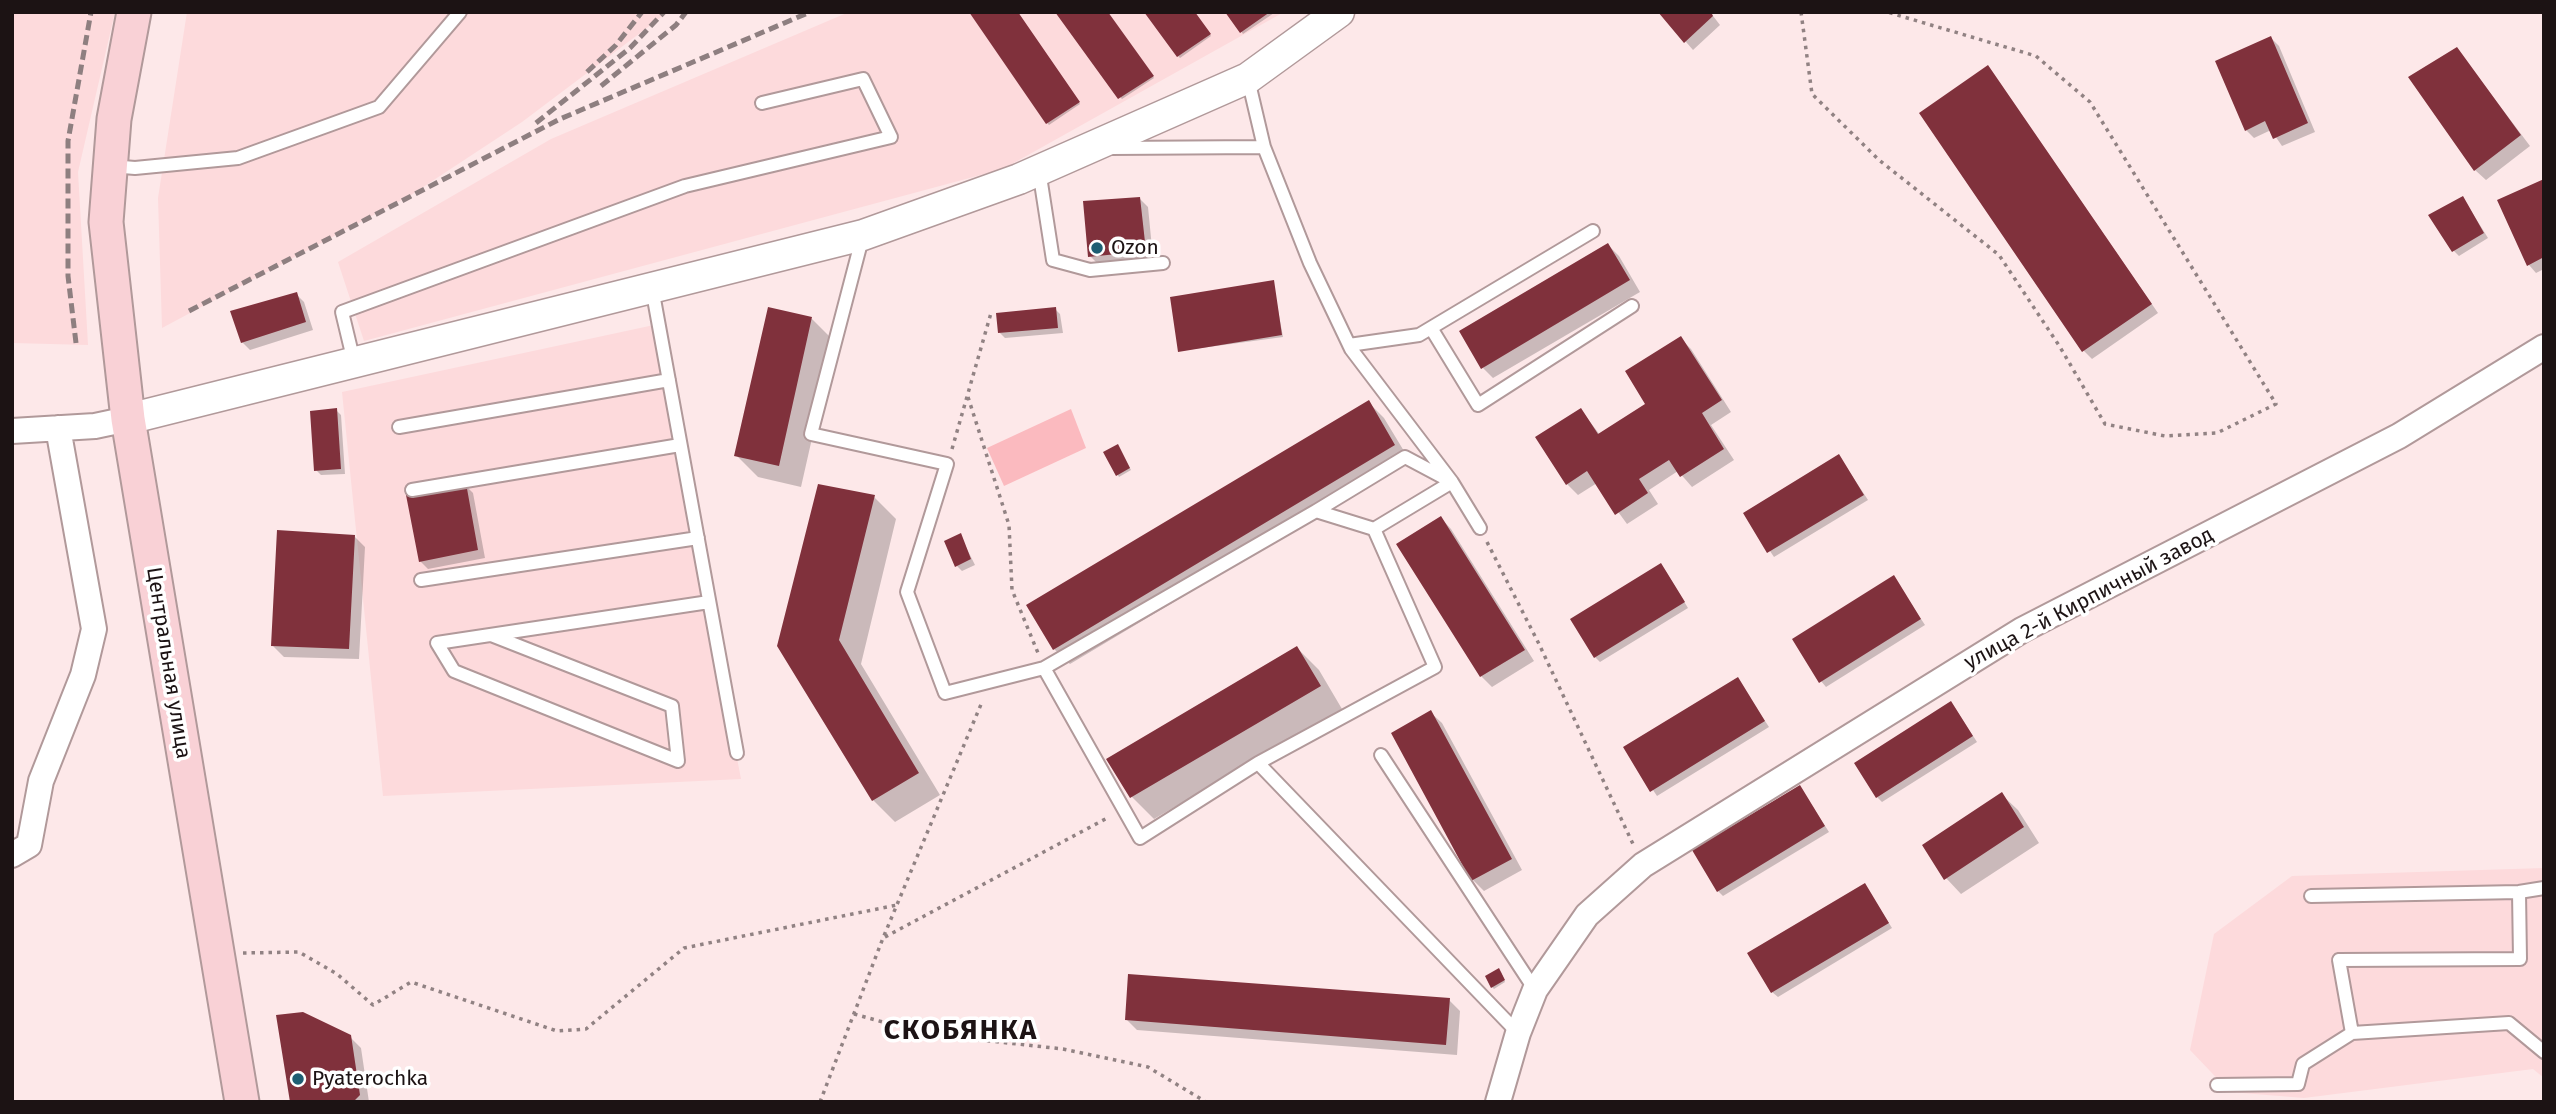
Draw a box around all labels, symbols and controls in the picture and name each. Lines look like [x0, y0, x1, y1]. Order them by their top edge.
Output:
place label: Ozon [1111, 235, 1159, 261]
marker: Ozon [1089, 240, 1105, 256]
street label: улица 2-й Кирпичный завод [1960, 523, 2218, 675]
street label: Центральная улица [140, 565, 196, 761]
district label: СКОБЯНКА [885, 1014, 1037, 1048]
place label: Pyaterochka [312, 1066, 428, 1092]
marker: Pyaterochka [290, 1071, 306, 1087]

